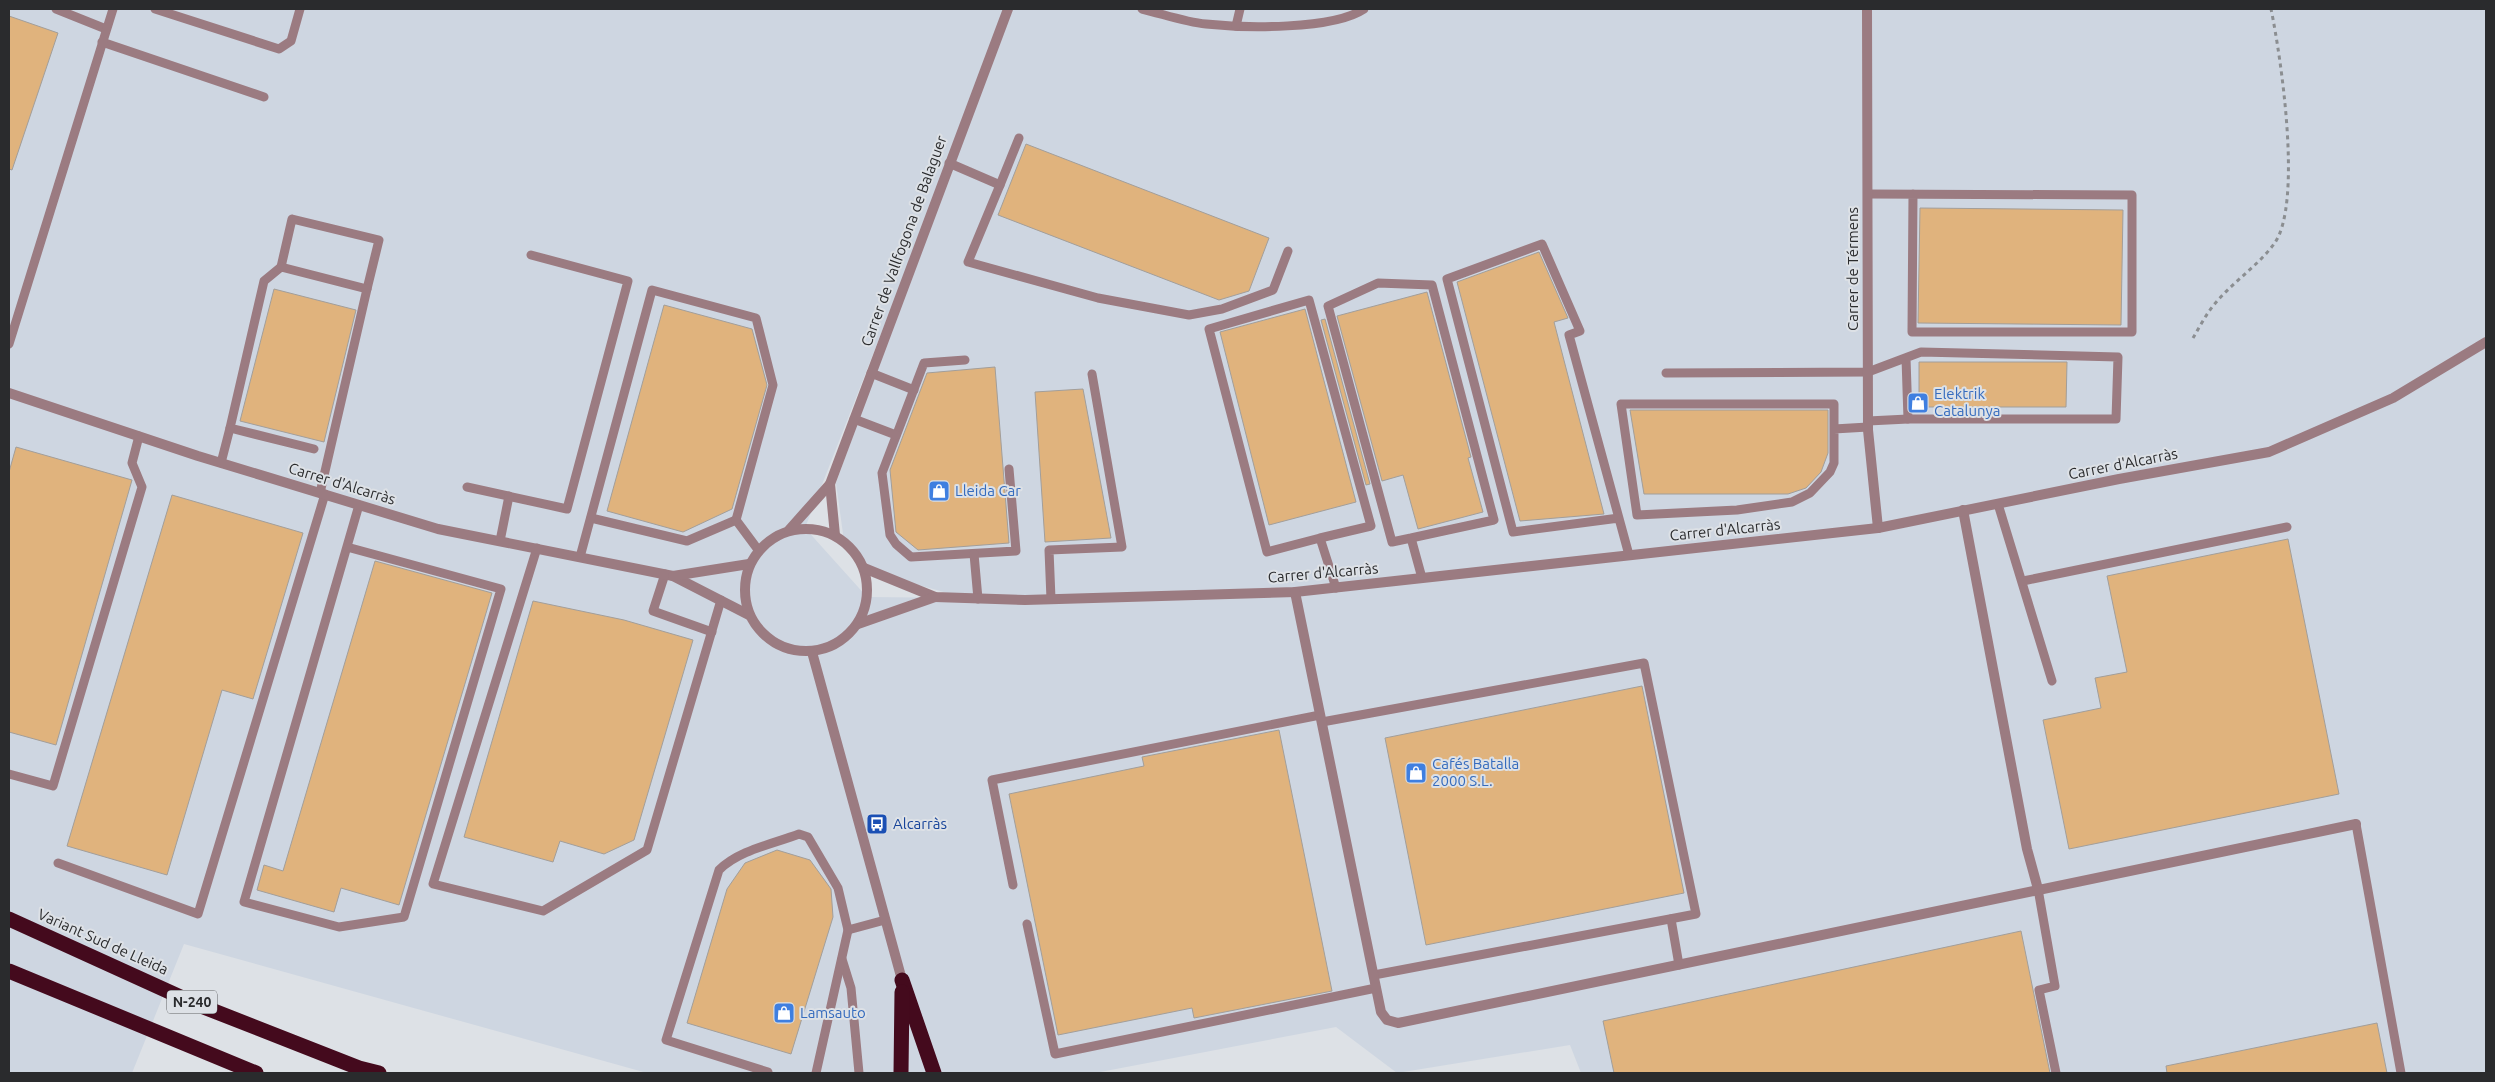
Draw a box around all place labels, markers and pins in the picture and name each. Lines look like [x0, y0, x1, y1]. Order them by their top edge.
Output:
place label: Elektrik Catalunya [1934, 385, 2000, 419]
shop icon: Elektrik Catalunya [1906, 391, 1930, 415]
shop icon: Lleida Car [927, 479, 951, 503]
place label: Lleida Car [955, 482, 1021, 499]
place label: Cafés Batalla 2000 S.L. [1432, 755, 1519, 789]
shop icon: Cafés Batalla 2000 S.L. [1404, 761, 1428, 785]
bus stop icon: Alcarràs [865, 812, 889, 836]
place label: Alcarràs [893, 815, 947, 832]
shop icon: Lamsauto [772, 1001, 796, 1025]
place label: Lamsauto [800, 1004, 866, 1021]

